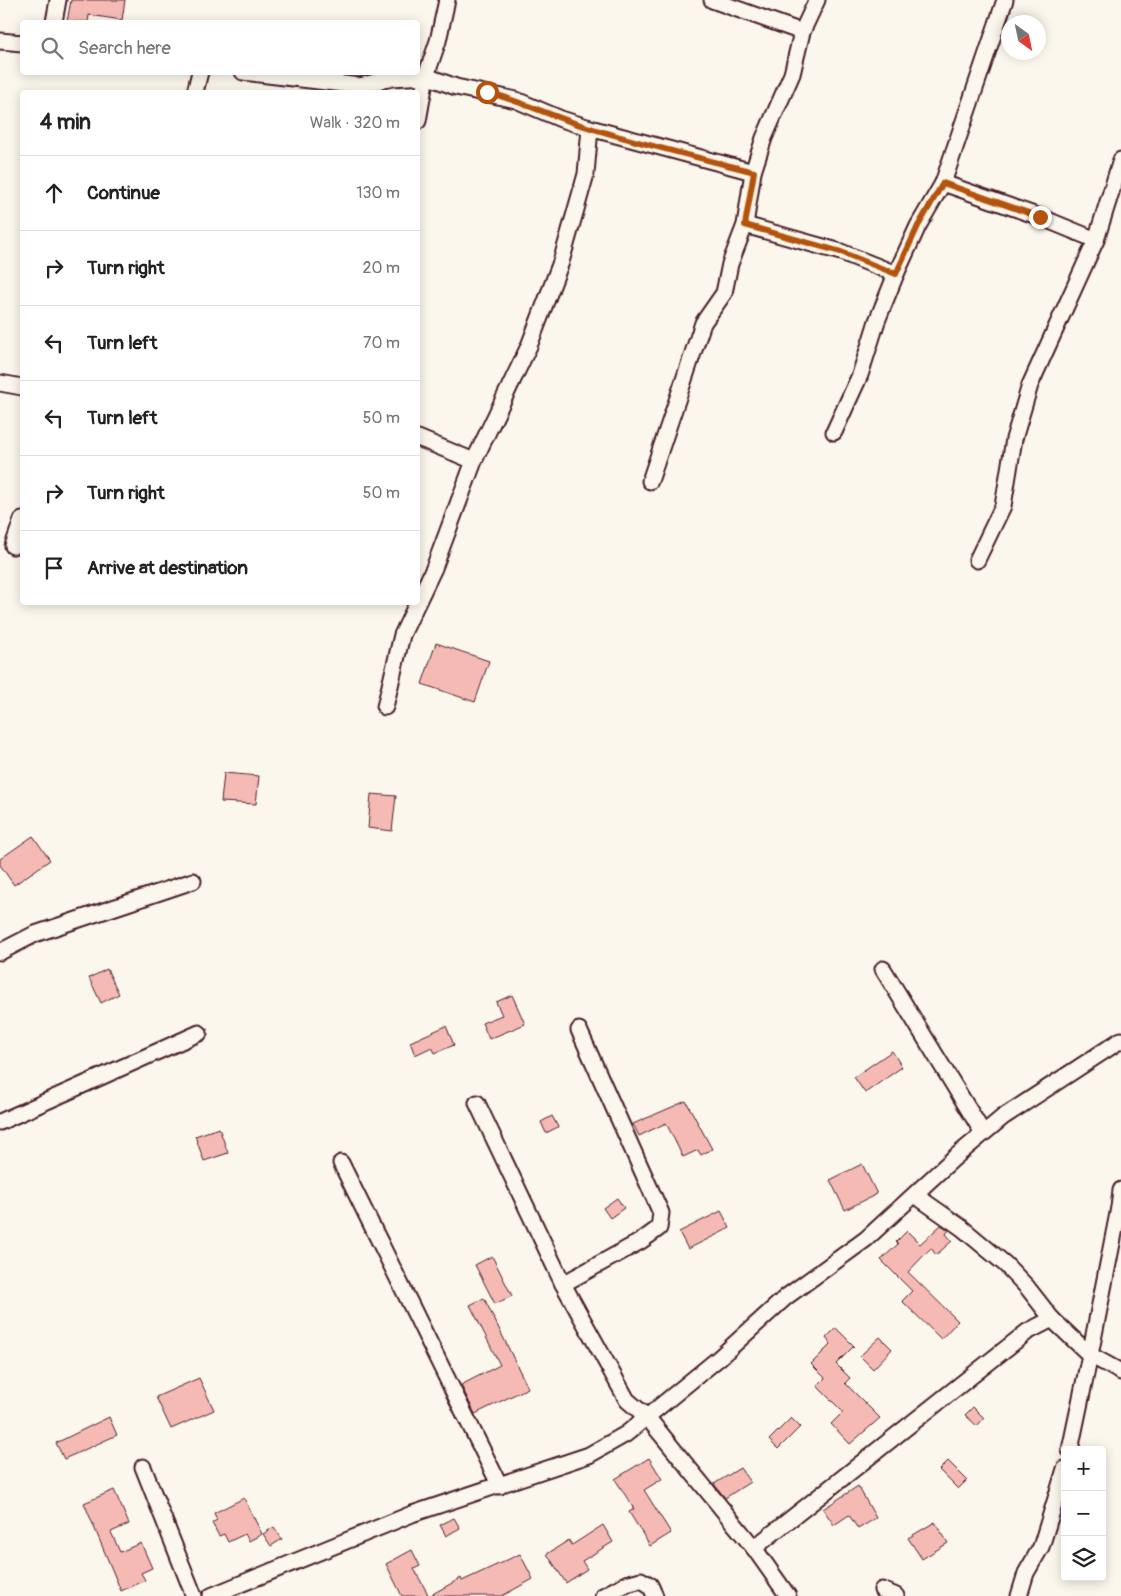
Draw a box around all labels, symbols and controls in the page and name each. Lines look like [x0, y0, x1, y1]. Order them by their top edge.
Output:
north arrow [1001, 15, 1046, 60]
search box [20, 20, 420, 75]
icon: search [38, 34, 66, 62]
text: Search here [78, 36, 171, 60]
route start [476, 81, 499, 104]
text: 4 min [40, 109, 91, 136]
text: Walk · 320 m [310, 113, 400, 133]
icon: ahead [40, 179, 68, 207]
text: Continue [87, 181, 160, 205]
text: 130 m [356, 183, 400, 203]
route end [1029, 206, 1052, 229]
icon: right [40, 254, 68, 282]
text: Turn right [87, 256, 165, 280]
text: 20 m [362, 258, 400, 278]
icon: left [40, 329, 68, 357]
text: Turn left [87, 331, 157, 355]
text: 70 m [363, 333, 400, 353]
icon: left [40, 404, 68, 432]
text: Turn left [87, 406, 157, 430]
text: 50 m [363, 408, 400, 428]
icon: right [40, 479, 68, 507]
text: Turn right [87, 481, 165, 505]
text: 50 m [363, 483, 400, 503]
icon: arrive [40, 554, 68, 582]
text: Arrive at destination [87, 556, 248, 580]
map controls [1061, 1446, 1106, 1581]
button: + [1061, 1446, 1106, 1491]
button: − [1061, 1491, 1106, 1536]
button: layers [1061, 1536, 1106, 1581]

